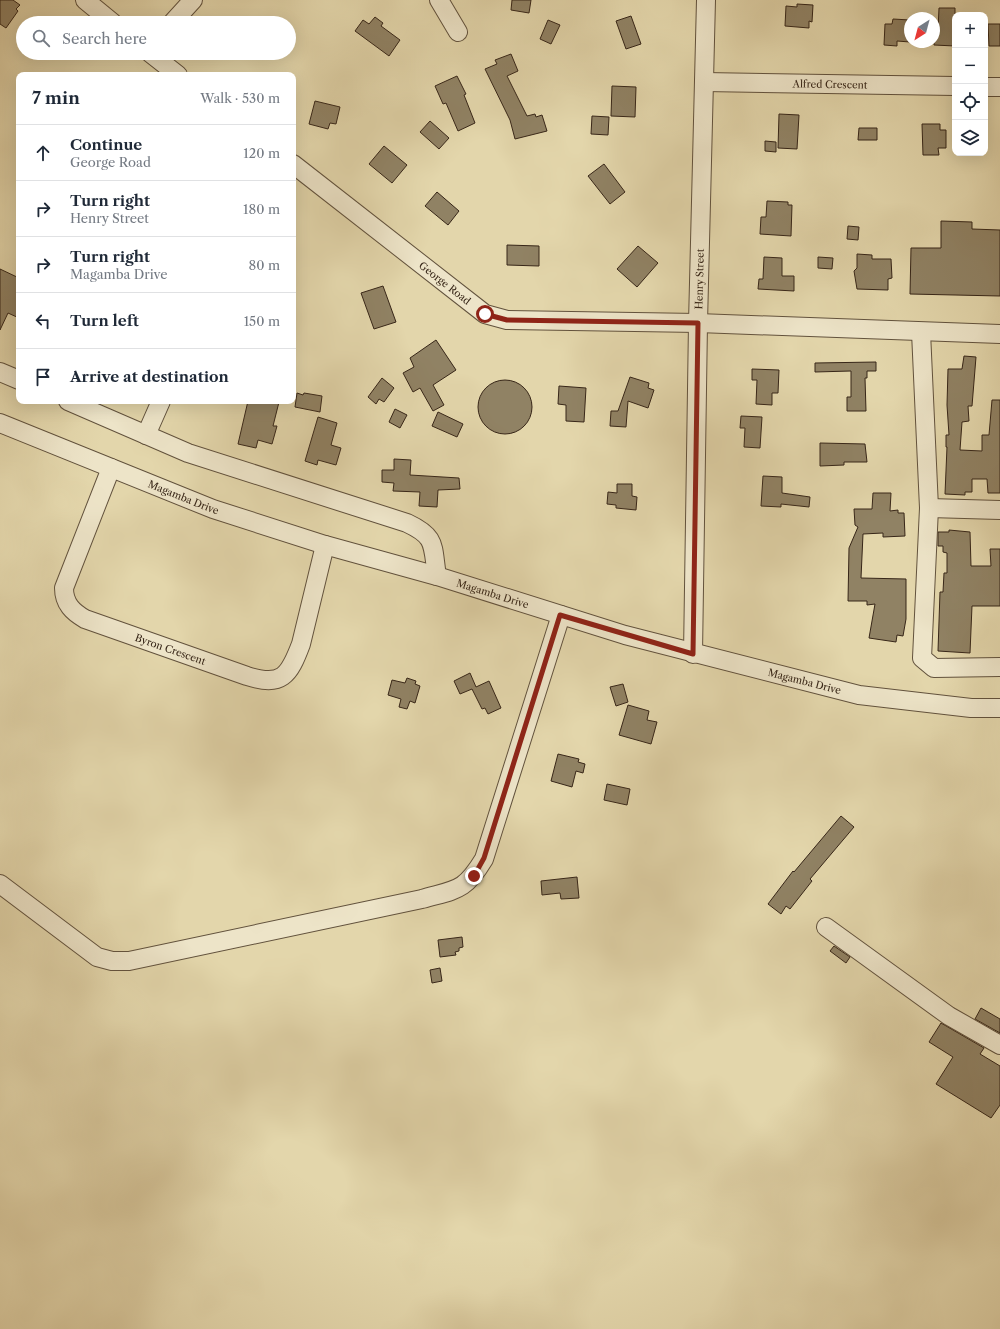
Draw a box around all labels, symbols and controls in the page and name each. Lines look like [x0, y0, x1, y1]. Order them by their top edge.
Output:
north arrow [904, 12, 940, 48]
map controls [952, 12, 988, 156]
button: + [952, 12, 988, 48]
search box [16, 16, 296, 60]
icon: search [30, 27, 52, 49]
text: Search here [62, 29, 147, 48]
button: − [952, 48, 988, 84]
street label: Alfred Crescent [791, 77, 868, 91]
button: locate [952, 84, 988, 120]
text: 7 min [32, 88, 80, 108]
text: Walk · 530 m [200, 90, 280, 106]
button: layers [952, 120, 988, 156]
text: Continue [70, 135, 142, 154]
icon: ahead [32, 142, 54, 164]
text: 120 m [243, 145, 280, 161]
text: George Road [70, 154, 151, 170]
text: Turn right [70, 191, 150, 210]
icon: right [32, 198, 54, 220]
text: 180 m [243, 201, 280, 217]
text: Henry Street [70, 210, 149, 226]
text: Turn right [70, 247, 150, 266]
street label: Henry Street [692, 248, 706, 310]
icon: right [32, 254, 54, 276]
text: 80 m [248, 257, 280, 273]
street label: George Road [417, 259, 474, 307]
text: Magamba Drive [70, 266, 167, 282]
route start [476, 305, 494, 323]
icon: left [32, 310, 54, 332]
text: Turn left [70, 311, 139, 330]
text: 150 m [244, 313, 280, 329]
icon: arrive [32, 366, 54, 388]
text: Arrive at destination [70, 367, 229, 386]
street label: Magamba Drive [146, 477, 221, 517]
street label: Magamba Drive [455, 576, 531, 611]
street label: Byron Crescent [133, 631, 208, 668]
street label: Magamba Drive [767, 665, 843, 697]
route end [465, 867, 483, 885]

